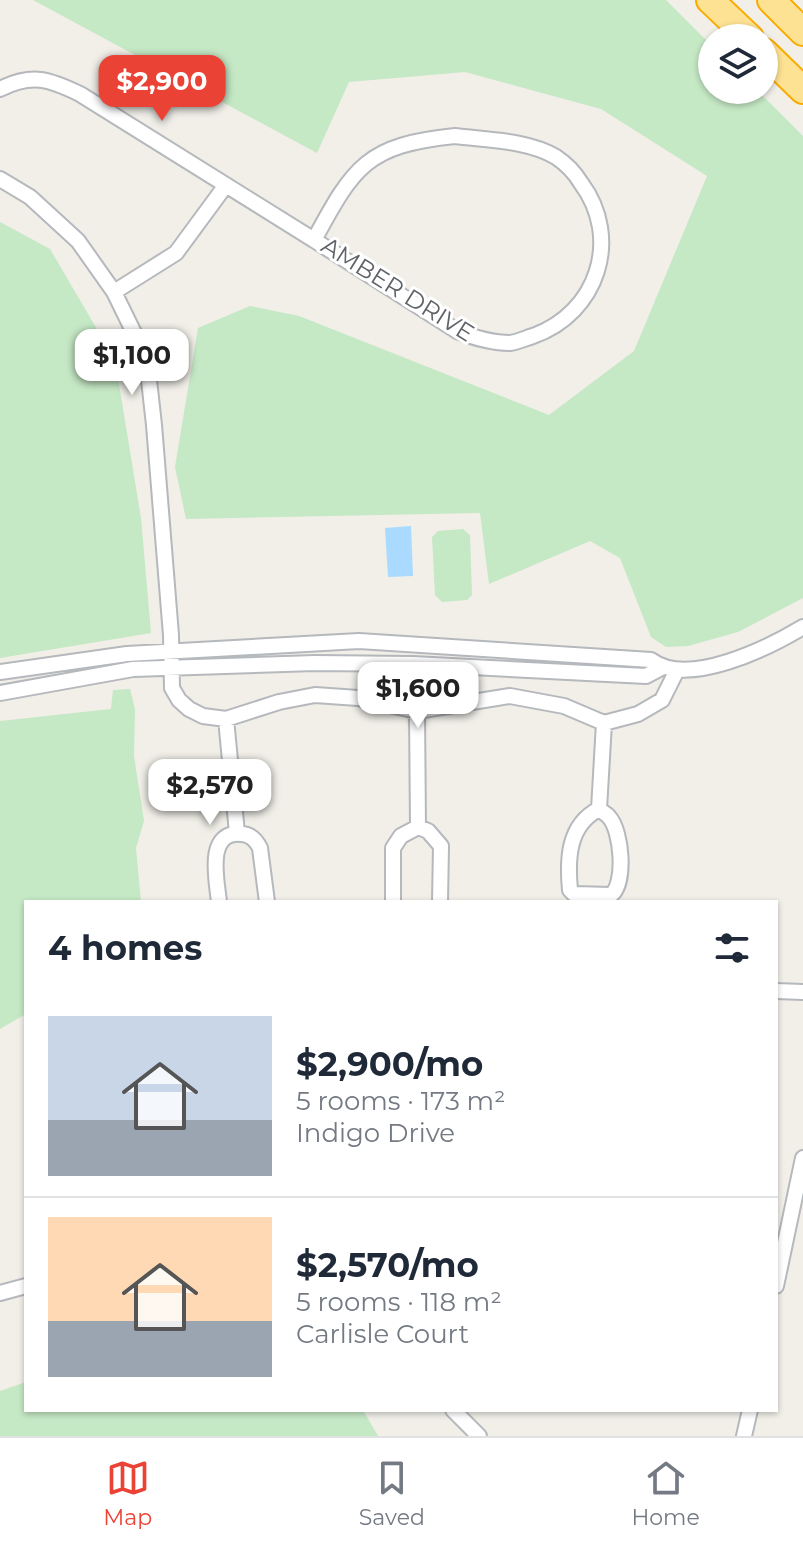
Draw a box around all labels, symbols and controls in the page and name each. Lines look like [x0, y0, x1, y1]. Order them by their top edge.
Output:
map controls [698, 24, 778, 104]
button: layers [698, 24, 778, 104]
pin: $2,900 [97, 55, 227, 123]
text: $2,900 [117, 65, 207, 97]
street label: AMBER DRIVE [316, 230, 480, 348]
pin: $1,100 [67, 329, 197, 397]
text: $1,100 [93, 339, 171, 371]
pin: $1,600 [353, 662, 483, 730]
text: $1,600 [376, 672, 460, 704]
pin: $2,570 [145, 759, 275, 827]
text: $2,570 [166, 769, 254, 801]
icon: filters [710, 926, 754, 970]
text: 4 homes [48, 927, 202, 969]
text: $2,900/mo [296, 1043, 483, 1085]
icon: home [112, 1048, 208, 1144]
text: 5 rooms · 173 m² [296, 1085, 505, 1117]
text: Indigo Drive [296, 1117, 455, 1149]
text: $2,570/mo [296, 1244, 479, 1286]
icon: home [112, 1249, 208, 1345]
text: 5 rooms · 118 m² [296, 1286, 502, 1318]
text: Carlisle Court [296, 1318, 469, 1350]
tab: Map [103, 1456, 152, 1531]
tab: Saved [359, 1456, 425, 1531]
tab: Home [631, 1456, 700, 1531]

